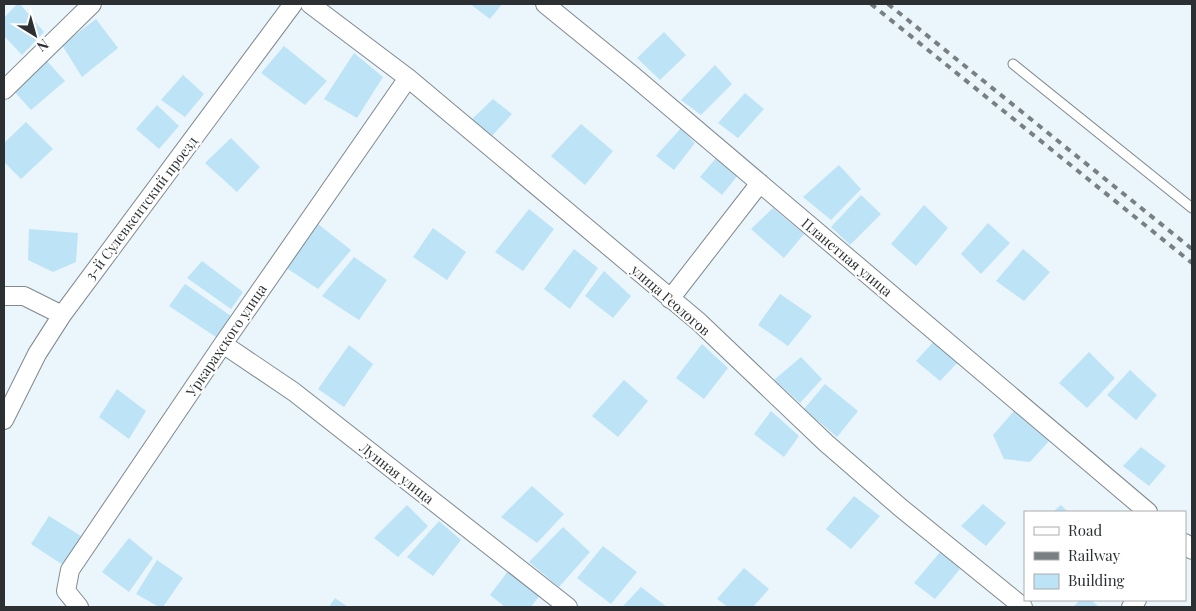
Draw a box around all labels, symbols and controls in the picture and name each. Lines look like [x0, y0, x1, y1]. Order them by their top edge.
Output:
north arrow [10, 10, 60, 60]
text: N [33, 35, 53, 56]
street label: 3-й Сулевкентский проезд [81, 132, 202, 284]
street label: Планетная улица [798, 213, 896, 301]
street label: улица Геологов [627, 260, 715, 340]
street label: Уркарахского улица [181, 280, 271, 401]
street label: Лунная улица [355, 437, 438, 508]
legend [1024, 511, 1186, 601]
text: Road [1068, 520, 1102, 540]
text: Railway [1068, 545, 1121, 565]
text: Building [1068, 570, 1125, 590]

